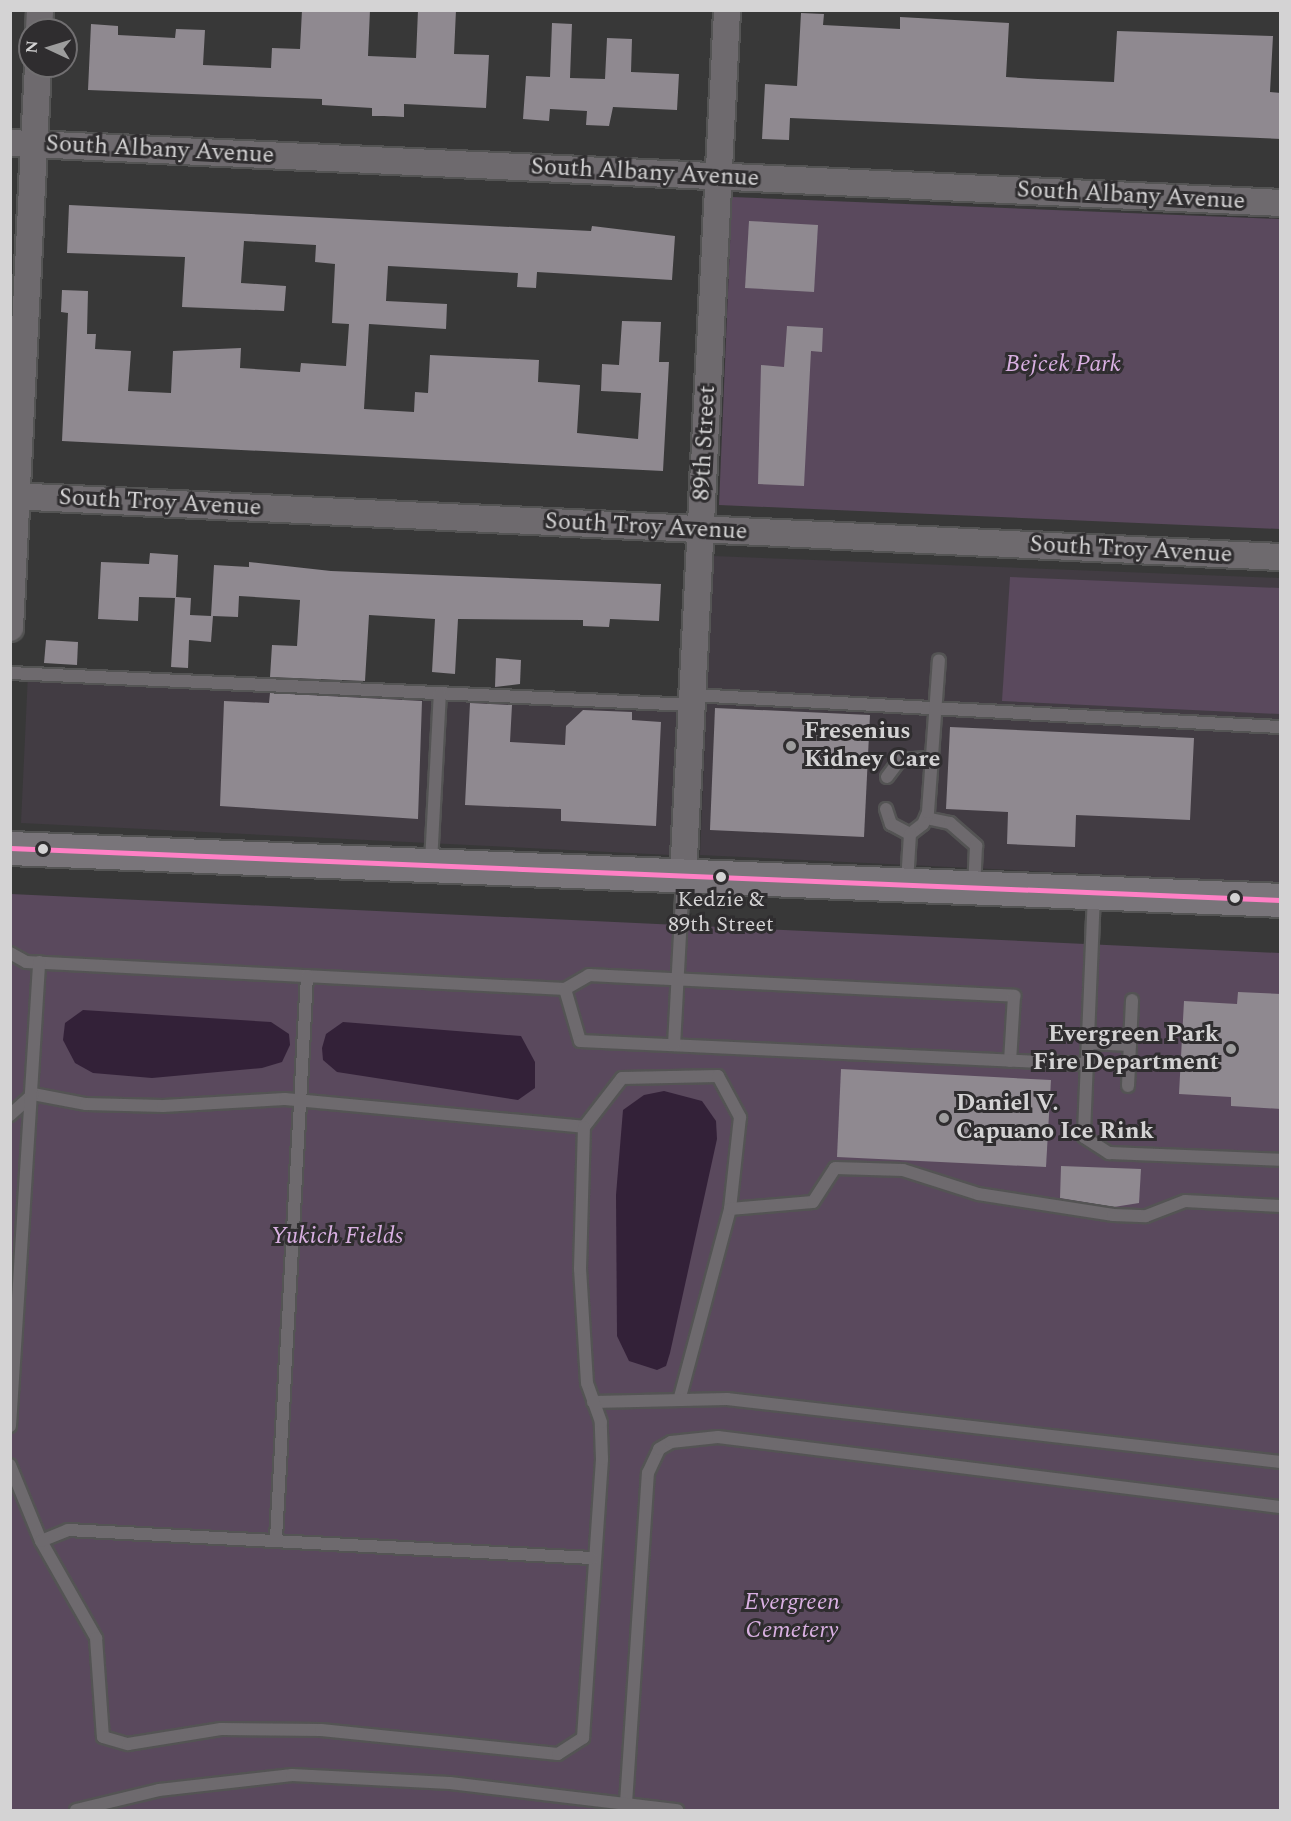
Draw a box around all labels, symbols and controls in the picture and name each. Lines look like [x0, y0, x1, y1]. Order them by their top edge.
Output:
north arrow [18, 18, 78, 78]
text: N [20, 40, 44, 54]
street label: South Albany Avenue [45, 130, 275, 170]
street label: South Albany Avenue [530, 153, 760, 193]
street label: South Albany Avenue [1016, 176, 1246, 216]
park label: Bejcek Park [1005, 351, 1121, 379]
street label: 89th Street [688, 385, 722, 501]
street label: South Troy Avenue [58, 483, 262, 523]
street label: South Troy Avenue [544, 507, 748, 547]
street label: South Troy Avenue [1029, 530, 1233, 570]
place label: Fresenius Kidney Care [804, 718, 940, 774]
marker: Fresenius Kidney Care [782, 737, 800, 755]
unlabelled marker [37, 843, 49, 855]
marker: Kedzie & 89th Street [715, 871, 727, 883]
place label: Kedzie & 89th Street [668, 886, 774, 938]
unlabelled marker [1229, 892, 1241, 904]
place label: Evergreen Park Fire Department [1033, 1021, 1219, 1077]
marker: Evergreen Park Fire Department [1224, 1042, 1238, 1056]
place label: Daniel V. Capuano Ice Rink [956, 1090, 1154, 1146]
marker: Daniel V. Capuano Ice Rink [937, 1111, 951, 1125]
park label: Yukich Fields [271, 1223, 403, 1251]
park label: Evergreen Cemetery [744, 1589, 840, 1645]

